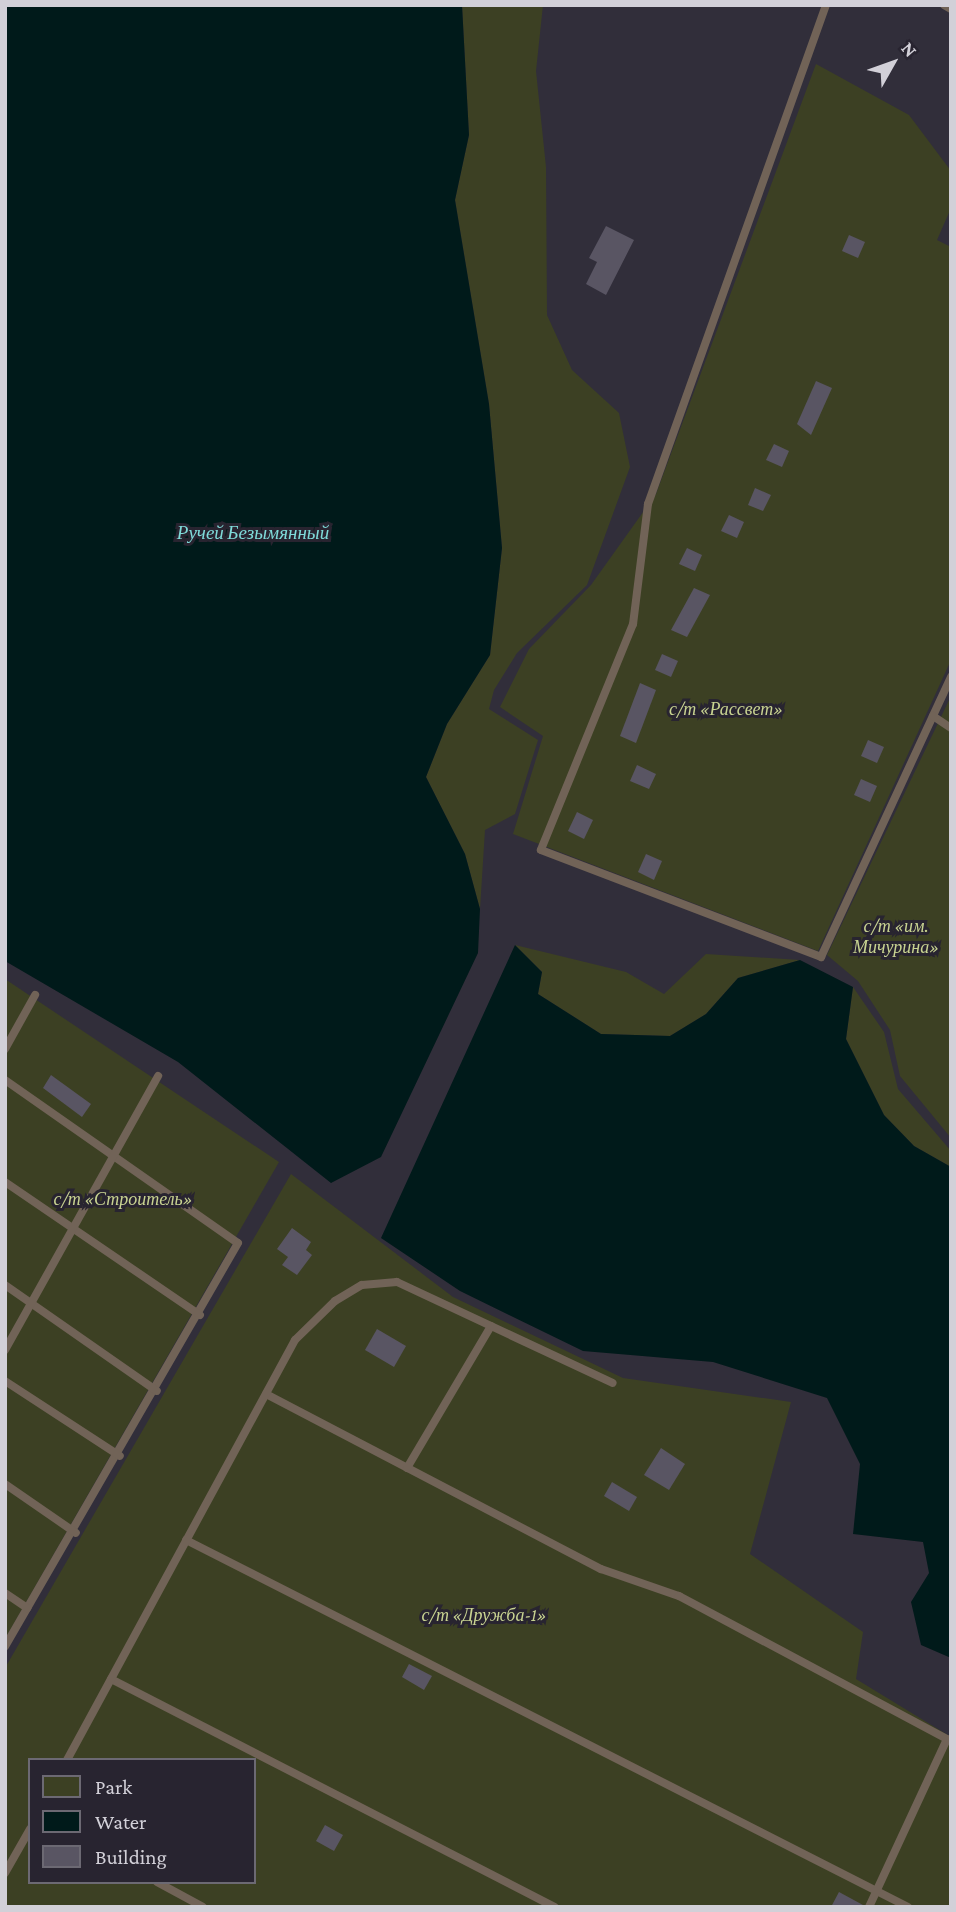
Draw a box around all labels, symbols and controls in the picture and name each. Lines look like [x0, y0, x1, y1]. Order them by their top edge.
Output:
north arrow [858, 28, 928, 98]
text: N [897, 37, 922, 61]
water label: Ручей Безымянный [177, 522, 329, 544]
park label: с/т «Рассвет» [669, 698, 783, 720]
park label: с/т «им. Мичурина» [853, 916, 939, 958]
park label: с/т «Строитель» [53, 1188, 193, 1210]
park label: с/т «Дружба-1» [422, 1604, 546, 1626]
legend [28, 1758, 256, 1884]
text: Park [95, 1775, 132, 1799]
text: Water [95, 1810, 147, 1834]
text: Building [95, 1845, 167, 1869]

